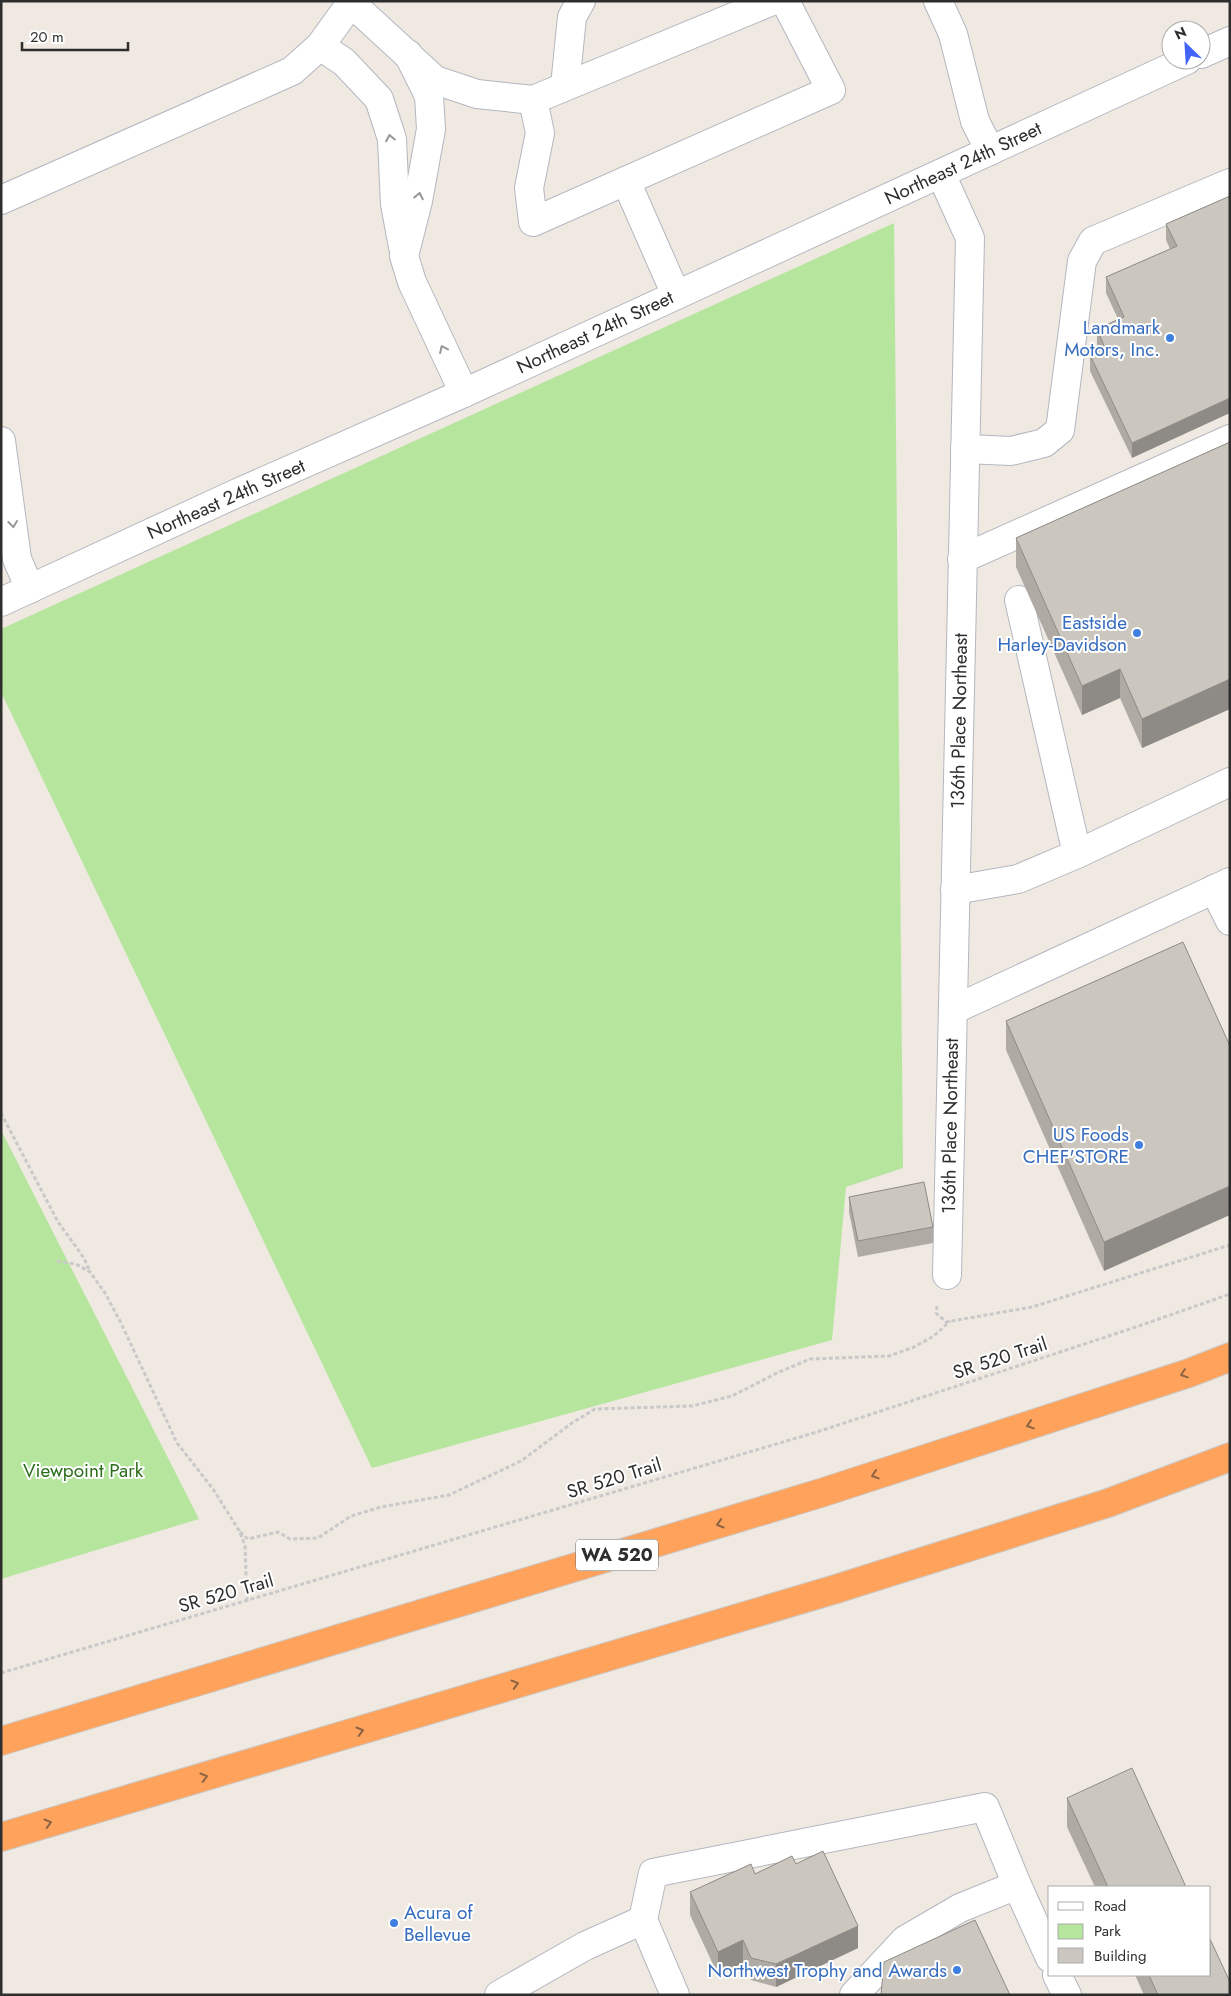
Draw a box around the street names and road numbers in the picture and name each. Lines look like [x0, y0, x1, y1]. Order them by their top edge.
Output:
street label: Northeast 24th Street [880, 115, 1046, 211]
street label: Northeast 24th Street [512, 284, 678, 380]
street label: Northeast 24th Street [143, 452, 310, 546]
street label: 136th Place Northeast [944, 632, 974, 809]
street label: 136th Place Northeast [935, 1037, 965, 1214]
street label: SR 520 Trail [949, 1330, 1051, 1386]
street label: SR 520 Trail [563, 1451, 665, 1505]
road number: WA 520 [576, 1540, 658, 1570]
street label: SR 520 Trail [175, 1567, 277, 1619]

